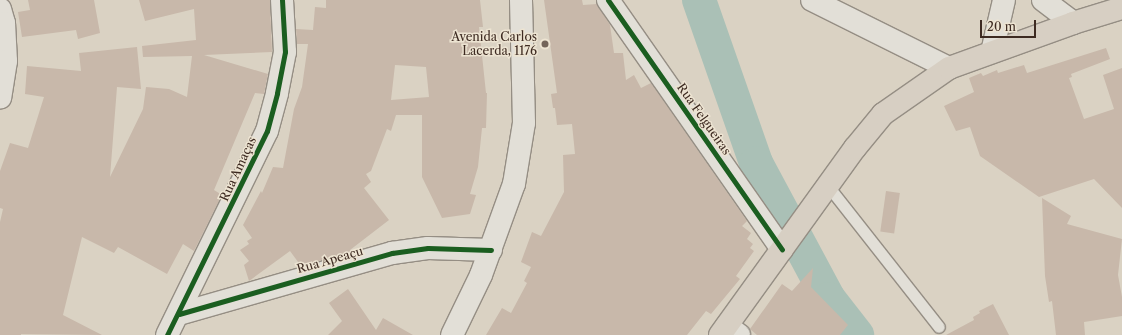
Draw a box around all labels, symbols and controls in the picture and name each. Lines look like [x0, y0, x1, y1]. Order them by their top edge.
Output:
scale bar [982, 12, 1038, 38]
text: 20 m [987, 19, 1016, 34]
place label: Avenida Carlos Lacerda, 1176 [451, 30, 537, 58]
marker: Avenida Carlos Lacerda, 1176 [540, 39, 550, 49]
street label: Rua Felgueiras [674, 80, 734, 158]
street label: Rua Amaças [217, 134, 259, 204]
street label: Rua Apeaçu [295, 244, 365, 276]

